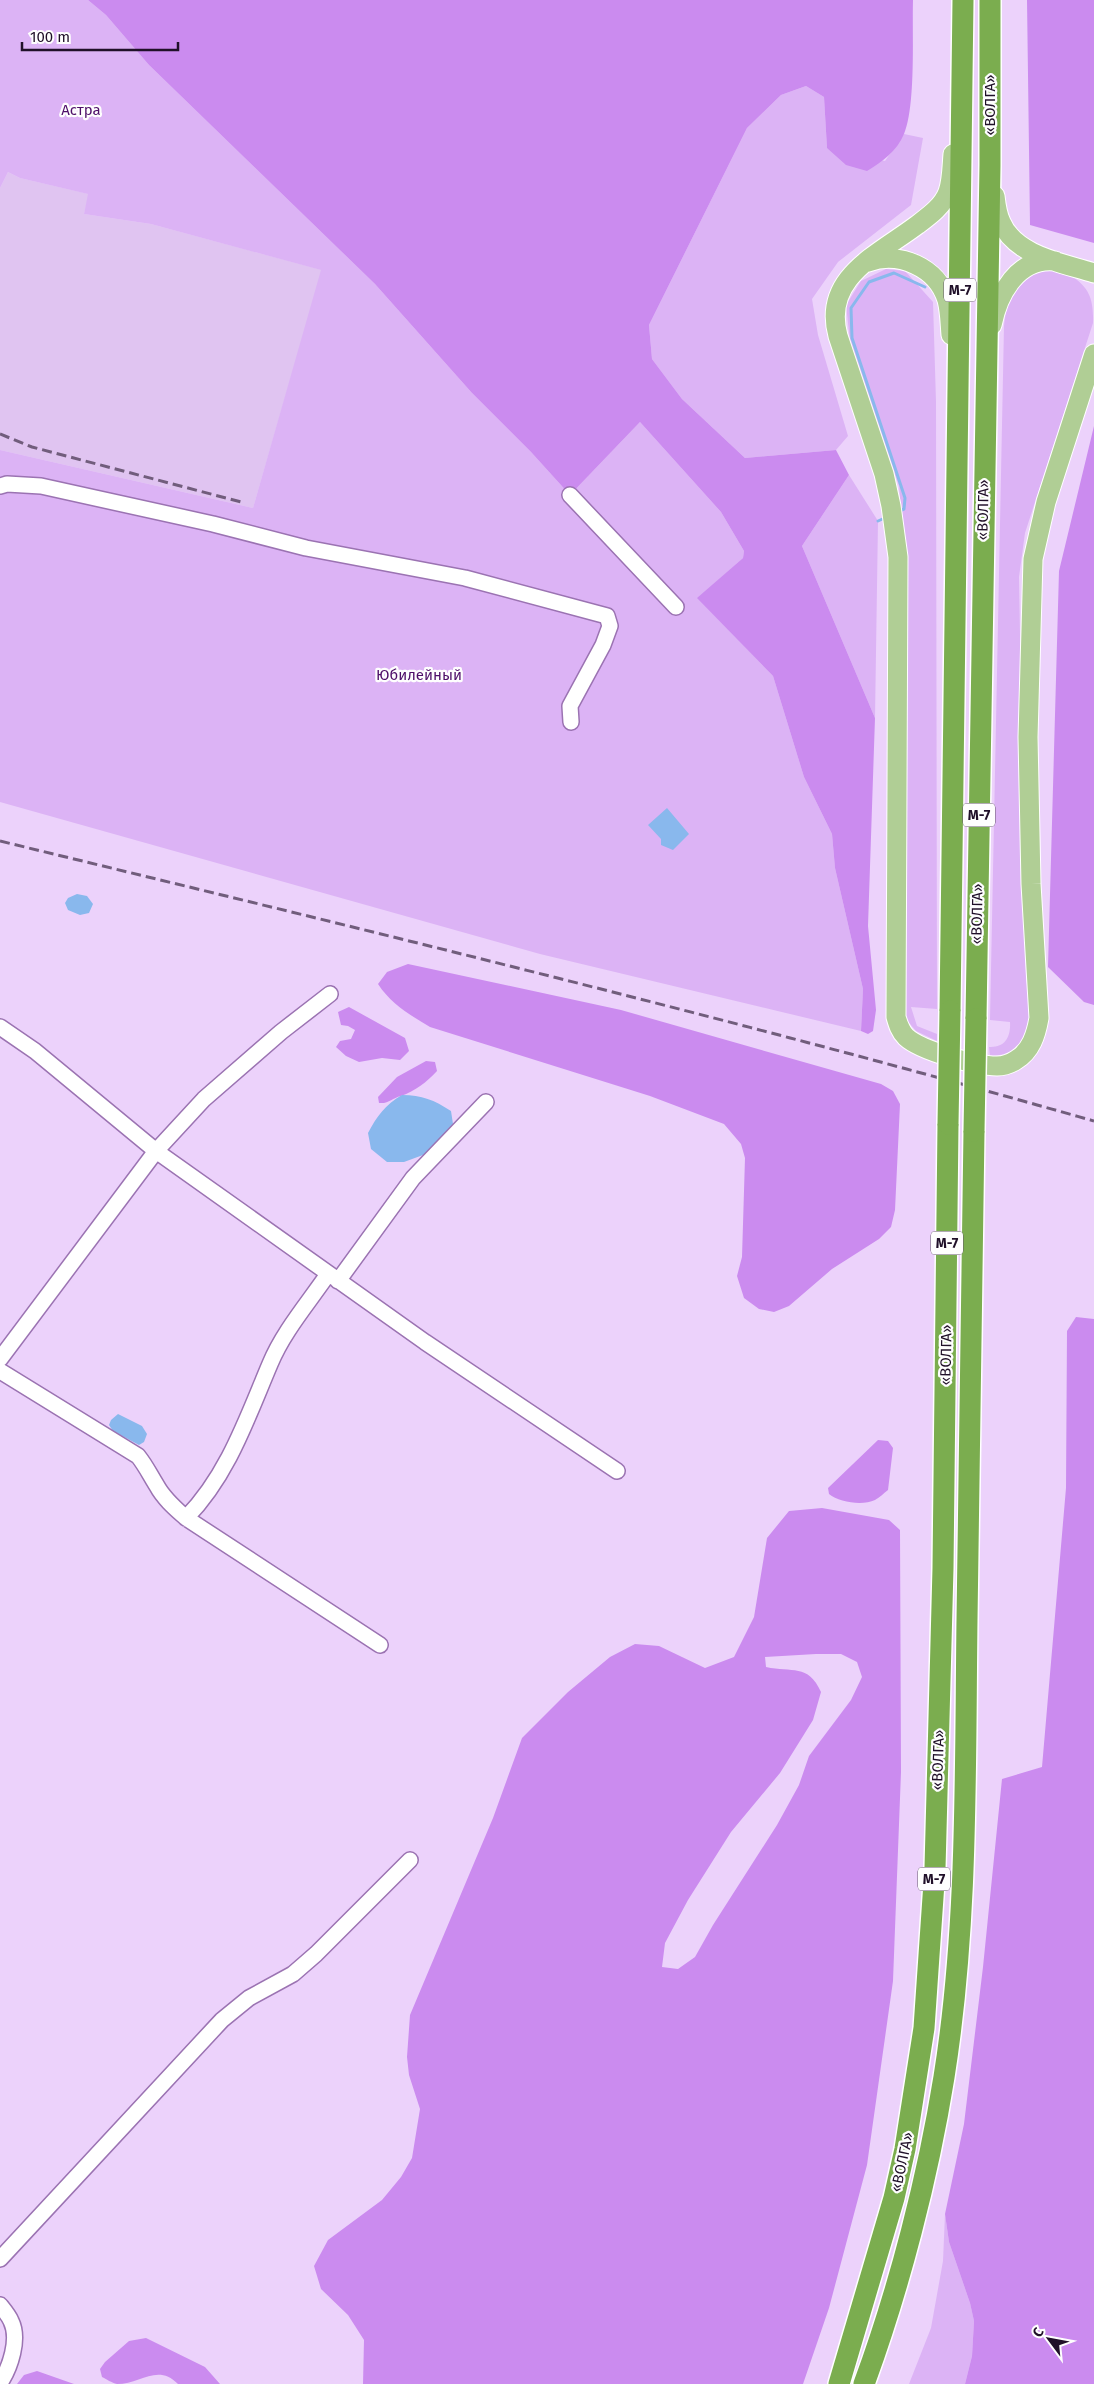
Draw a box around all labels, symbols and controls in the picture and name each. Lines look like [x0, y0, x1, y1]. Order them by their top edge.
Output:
scale bar [22, 20, 179, 52]
text: 100 m [30, 28, 70, 46]
street label: «ВОЛГА» [981, 75, 999, 135]
park label: Астра [61, 101, 101, 119]
road number: М-7 [944, 278, 976, 302]
street label: «ВОЛГА» [973, 479, 993, 541]
park label: Юбилейный [376, 666, 462, 684]
road number: М-7 [963, 804, 995, 826]
street label: «ВОЛГА» [967, 883, 987, 945]
road number: М-7 [931, 1232, 963, 1254]
street label: «ВОЛГА» [936, 1324, 956, 1386]
street label: «ВОЛГА» [928, 1729, 948, 1791]
road number: М-7 [918, 1868, 950, 1890]
street label: «ВОЛГА» [887, 2130, 917, 2194]
north arrow [1024, 2314, 1074, 2364]
text: С [1029, 2324, 1048, 2340]

